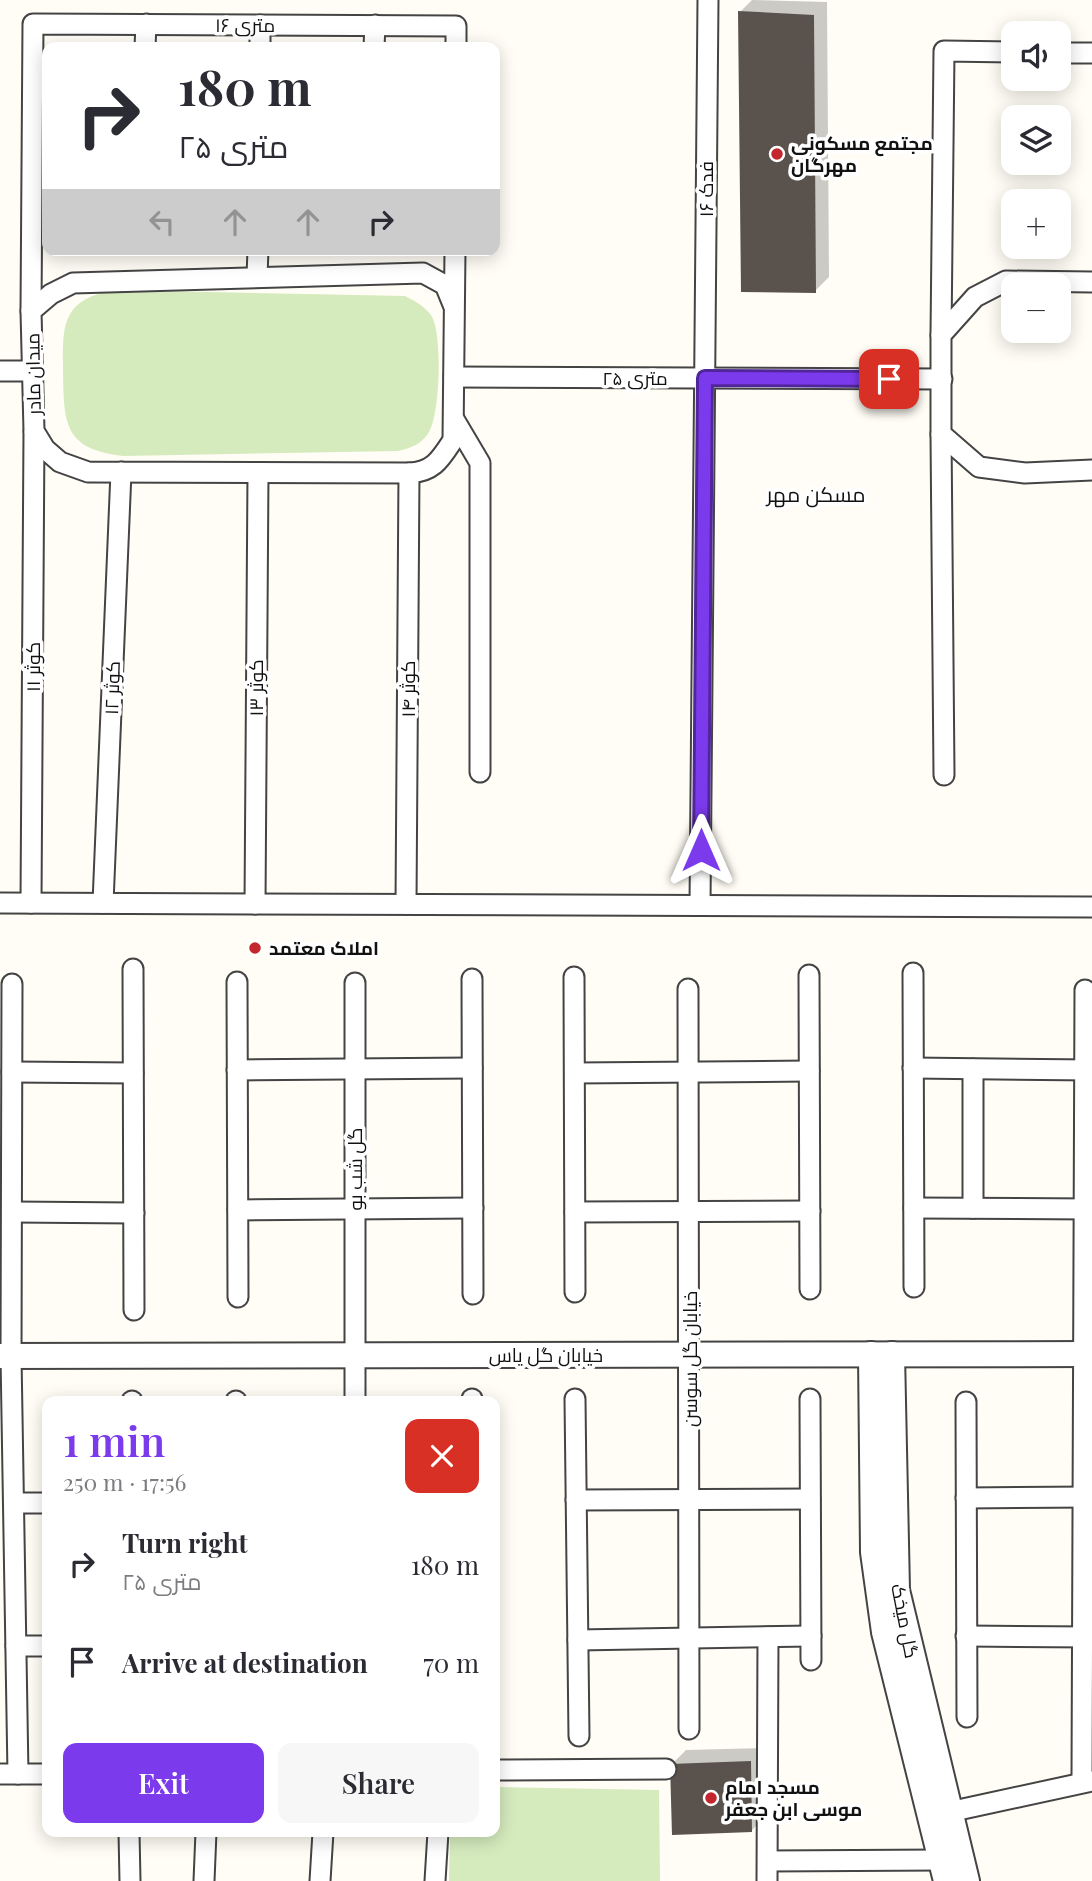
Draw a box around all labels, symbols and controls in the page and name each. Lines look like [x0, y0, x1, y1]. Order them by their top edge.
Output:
street label: ۱۶ متری [215, 11, 275, 37]
map controls [1001, 21, 1071, 343]
button: sound [1001, 21, 1071, 91]
text: 180 m [178, 53, 312, 118]
icon: right [63, 70, 154, 161]
button: layers [1001, 105, 1071, 175]
text: ۲۵ متری [178, 123, 289, 166]
place label: مجتمع مسکونی مهرگان [791, 129, 933, 177]
marker: مجتمع مسکونی مهرگان [769, 146, 785, 162]
street label: فدک ۱۶ [692, 161, 718, 217]
button: + [1001, 189, 1071, 259]
icon: left [143, 203, 181, 241]
icon: ahead [216, 203, 254, 241]
icon: ahead [289, 203, 327, 241]
icon: right [362, 203, 400, 241]
button: − [1001, 273, 1071, 343]
street label: میدان مادر [18, 333, 46, 416]
pin [859, 349, 919, 409]
icon: arrive [870, 360, 908, 398]
street label: ۲۵ متری [602, 364, 668, 390]
district label: مسکن مهر [766, 479, 865, 508]
street label: کوثر ۱۱ [19, 642, 45, 692]
street label: کوثر ۱۳ [242, 659, 268, 717]
street label: کوثر ۱۲ [97, 660, 125, 716]
street label: کوثر ۱۴ [394, 661, 420, 717]
position arrow [664, 813, 738, 887]
place label: املاک معتمد [269, 934, 379, 960]
marker: املاک معتمد [247, 940, 263, 956]
street label: گل شب بو [341, 1128, 367, 1210]
street label: خیابان گل سوسن [676, 1291, 702, 1427]
street label: خیابان گل یاس [489, 1341, 603, 1367]
text: 1 min [63, 1412, 165, 1468]
button: close [405, 1419, 479, 1493]
text: 250 m · 17:56 [63, 1466, 186, 1497]
text: Turn right [122, 1525, 248, 1560]
icon: right [63, 1545, 101, 1583]
text: 180 m [411, 1547, 479, 1582]
text: ۲۵ متری [122, 1565, 201, 1596]
street label: گل میخک [886, 1581, 926, 1660]
icon: arrive [63, 1643, 101, 1681]
text: Arrive at destination [122, 1645, 368, 1680]
text: 70 m [423, 1645, 479, 1680]
button: Exit [63, 1743, 264, 1823]
button: Share [278, 1743, 479, 1823]
place label: مسجد امام موسی ابن جعفر [724, 1773, 862, 1821]
marker: مسجد امام موسی ابن جعفر [703, 1790, 719, 1806]

